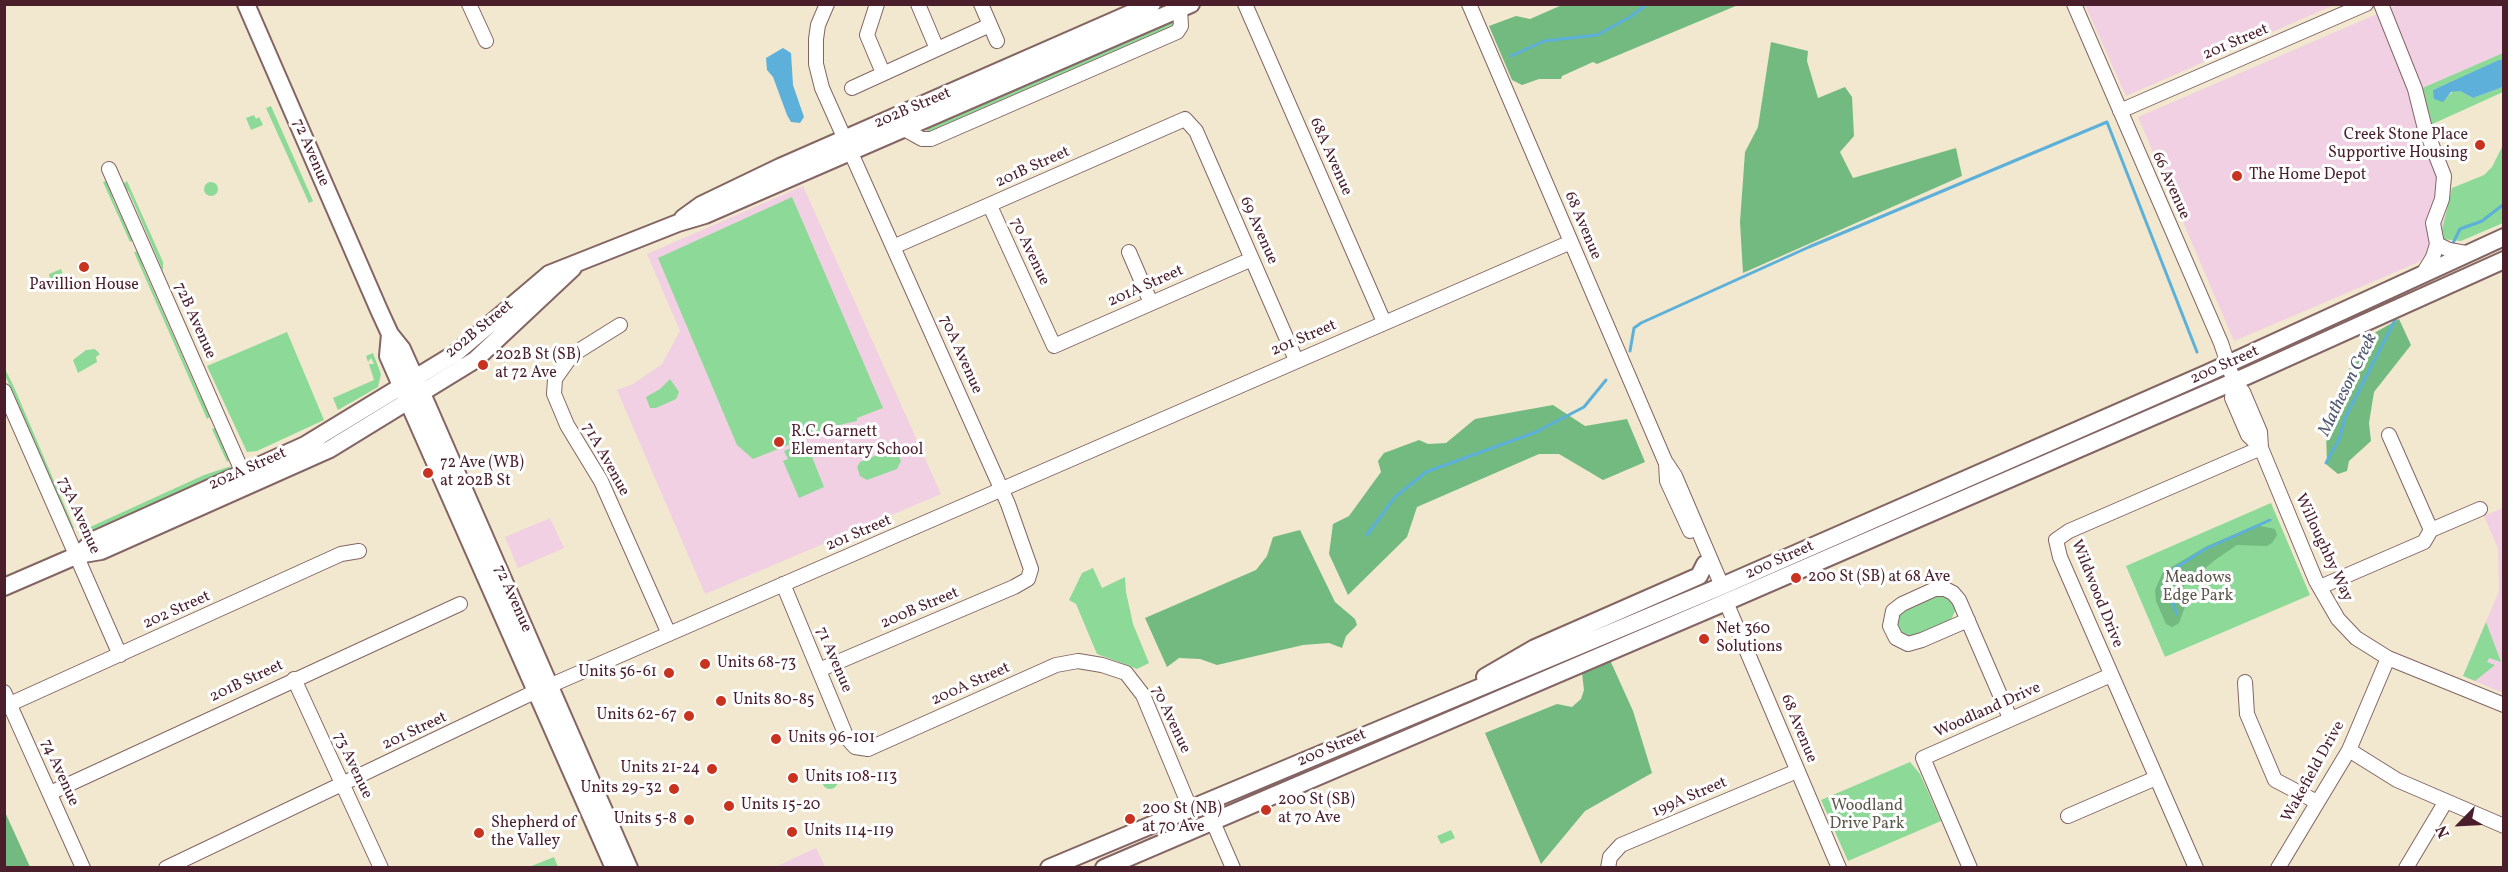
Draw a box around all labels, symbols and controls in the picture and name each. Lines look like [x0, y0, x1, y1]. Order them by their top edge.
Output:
street label: 201 Street [2200, 21, 2272, 65]
street label: 202B Street [872, 84, 954, 134]
street label: 68A Avenue [1304, 115, 1356, 199]
street label: 72 Avenue [287, 116, 333, 190]
place label: Creek Stone Place Supportive Housing [2328, 126, 2468, 164]
marker: Creek Stone Place Supportive Housing [2473, 138, 2487, 152]
street label: 201B Street [993, 143, 1073, 193]
street label: 66 Avenue [2147, 149, 2193, 223]
place label: The Home Depot [2249, 166, 2366, 186]
marker: The Home Depot [2230, 169, 2244, 183]
street label: 68 Avenue [1559, 189, 1605, 263]
street label: 69 Avenue [1235, 194, 1281, 268]
street label: 70 Avenue [1005, 215, 1053, 289]
marker: Pavillion House [77, 260, 91, 274]
street label: 201A Street [1105, 262, 1187, 312]
place label: Pavillion House [29, 276, 139, 296]
street label: 72B Avenue [169, 280, 219, 362]
street label: 202B Street [442, 297, 518, 363]
street label: 70A Avenue [934, 313, 986, 397]
street label: 201 Street [1268, 317, 1340, 361]
water label: Matheson Creek [2315, 330, 2383, 440]
street label: 200 Street [2188, 342, 2262, 390]
place label: 202B St (SB) at 72 Ave [495, 346, 581, 384]
marker: 202B St (SB) at 72 Ave [476, 358, 490, 372]
street label: 71A Avenue [577, 420, 633, 500]
place label: R.C. Garnett Elementary School [791, 423, 923, 461]
marker: R.C. Garnett Elementary School [772, 435, 786, 449]
street label: 202A Street [206, 444, 290, 496]
place label: 72 Ave (WB) at 202B St [440, 454, 524, 492]
marker: 72 Ave (WB) at 202B St [421, 466, 435, 480]
street label: 73A Avenue [52, 475, 104, 557]
street label: Willoughby Way [2290, 491, 2356, 605]
street label: 201 Street [823, 512, 895, 556]
street label: 200 Street [1743, 537, 1817, 585]
street label: Wildwood Drive [2066, 537, 2126, 651]
street label: 72 Avenue [489, 562, 535, 636]
place label: 200 St (SB) at 68 Ave [1808, 568, 1950, 588]
park label: Meadows Edge Park [2163, 569, 2233, 607]
marker: 200 St (SB) at 68 Ave [1789, 571, 1803, 585]
street label: 200B Street [878, 584, 962, 634]
street label: 202 Street [140, 588, 214, 634]
place label: Net 360 Solutions [1716, 620, 1782, 658]
street label: 71 Avenue [811, 624, 855, 696]
marker: Net 360 Solutions [1697, 632, 1711, 646]
place label: Units 68-73 [717, 654, 796, 674]
street label: 201B Street [207, 657, 287, 707]
marker: Units 68-73 [698, 657, 712, 671]
street label: 200A Street [929, 659, 1013, 711]
place label: Units 56-61 [578, 663, 657, 683]
marker: Units 56-61 [662, 666, 676, 680]
street label: Woodland Drive [1932, 679, 2044, 743]
street label: 70 Avenue [1146, 683, 1194, 757]
place label: Units 80-85 [733, 691, 814, 711]
street label: 68 Avenue [1776, 692, 1820, 766]
marker: Units 80-85 [714, 694, 728, 708]
place label: Units 62-67 [596, 706, 677, 726]
street label: 201 Street [379, 709, 451, 755]
marker: Units 62-67 [682, 709, 696, 723]
street label: Wakefield Drive [2278, 718, 2350, 826]
street label: 200 Street [1295, 726, 1369, 772]
place label: Units 96-101 [788, 729, 875, 749]
street label: 73 Avenue [328, 730, 376, 802]
marker: Units 96-101 [769, 732, 783, 746]
street label: 74 Avenue [36, 737, 82, 809]
place label: Units 21-24 [620, 759, 700, 779]
marker: Units 21-24 [705, 762, 719, 776]
place label: Units 108-113 [805, 768, 897, 788]
marker: Units 108-113 [786, 771, 800, 785]
street label: 199A Street [1650, 774, 1730, 822]
place label: Units 29-32 [580, 779, 662, 799]
marker: Units 29-32 [667, 782, 681, 796]
place label: 200 St (SB) at 70 Ave [1278, 791, 1355, 829]
north arrow [2430, 794, 2490, 854]
place label: Units 15-20 [741, 796, 820, 816]
park label: Woodland Drive Park [1830, 797, 1904, 835]
marker: Units 15-20 [722, 799, 736, 813]
place label: 200 St (NB) at 70 Ave [1142, 800, 1222, 838]
marker: 200 St (SB) at 70 Ave [1259, 803, 1273, 817]
place label: Units 5-8 [614, 810, 677, 830]
marker: 200 St (NB) at 70 Ave [1123, 812, 1137, 826]
marker: Units 5-8 [682, 813, 696, 827]
place label: Shepherd of the Valley [491, 814, 576, 852]
place label: Units 114-119 [804, 822, 894, 842]
text: N [2431, 822, 2456, 841]
marker: Units 114-119 [785, 825, 799, 839]
marker: Shepherd of the Valley [472, 826, 486, 840]

